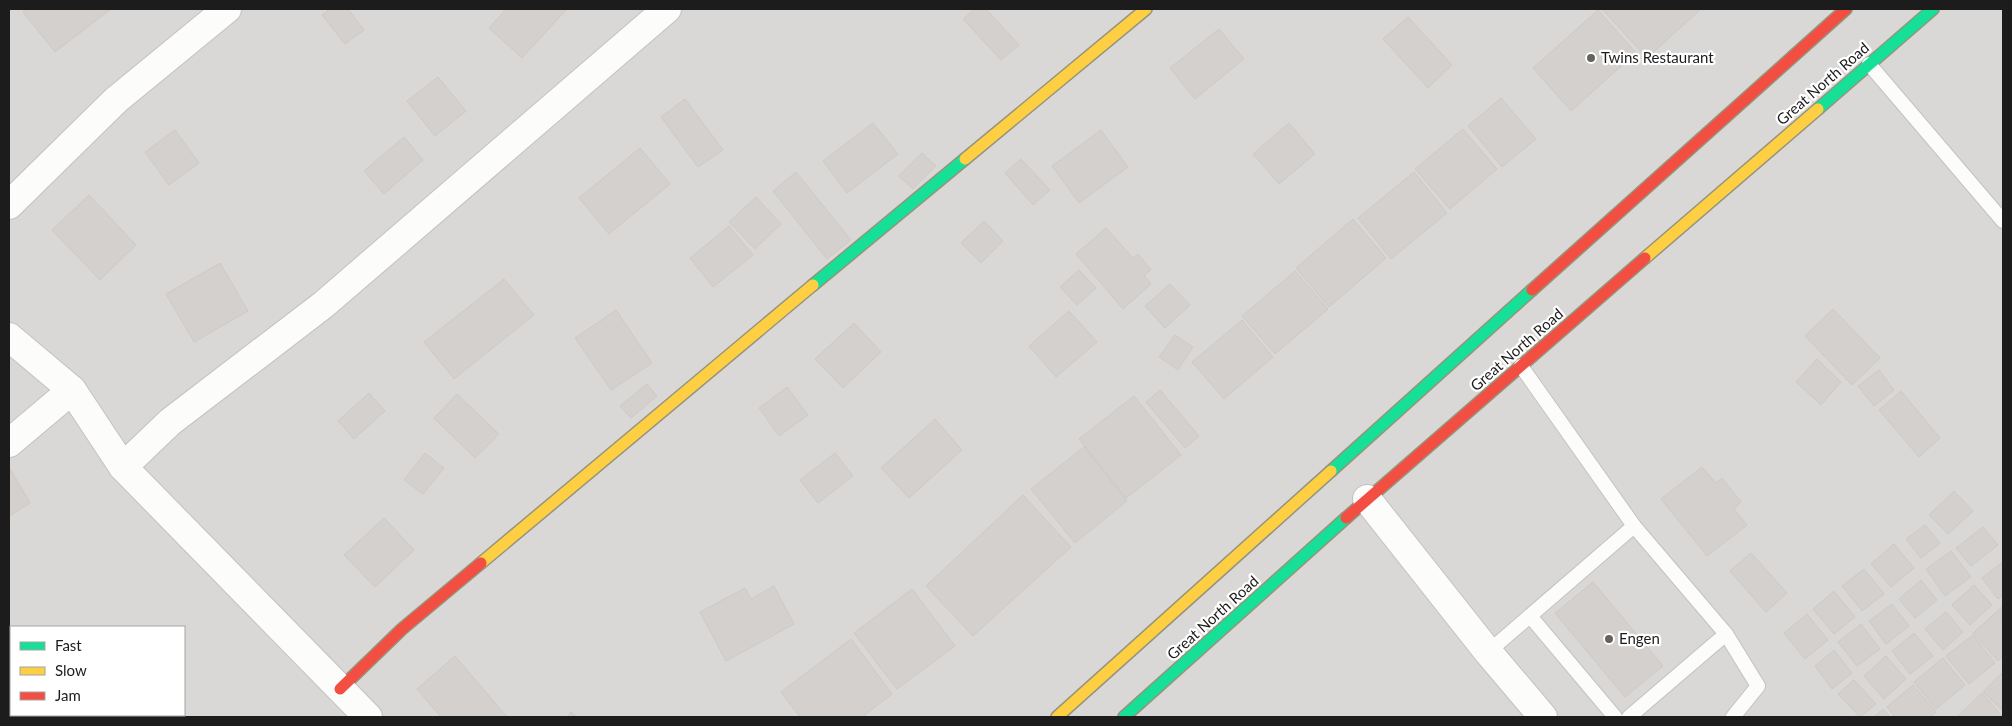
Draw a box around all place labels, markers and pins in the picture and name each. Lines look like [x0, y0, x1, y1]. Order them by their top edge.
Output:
place label: Twins Restaurant [1601, 48, 1714, 66]
marker: Twins Restaurant [1585, 52, 1597, 64]
place label: Engen [1619, 629, 1660, 647]
marker: Engen [1603, 633, 1615, 645]

